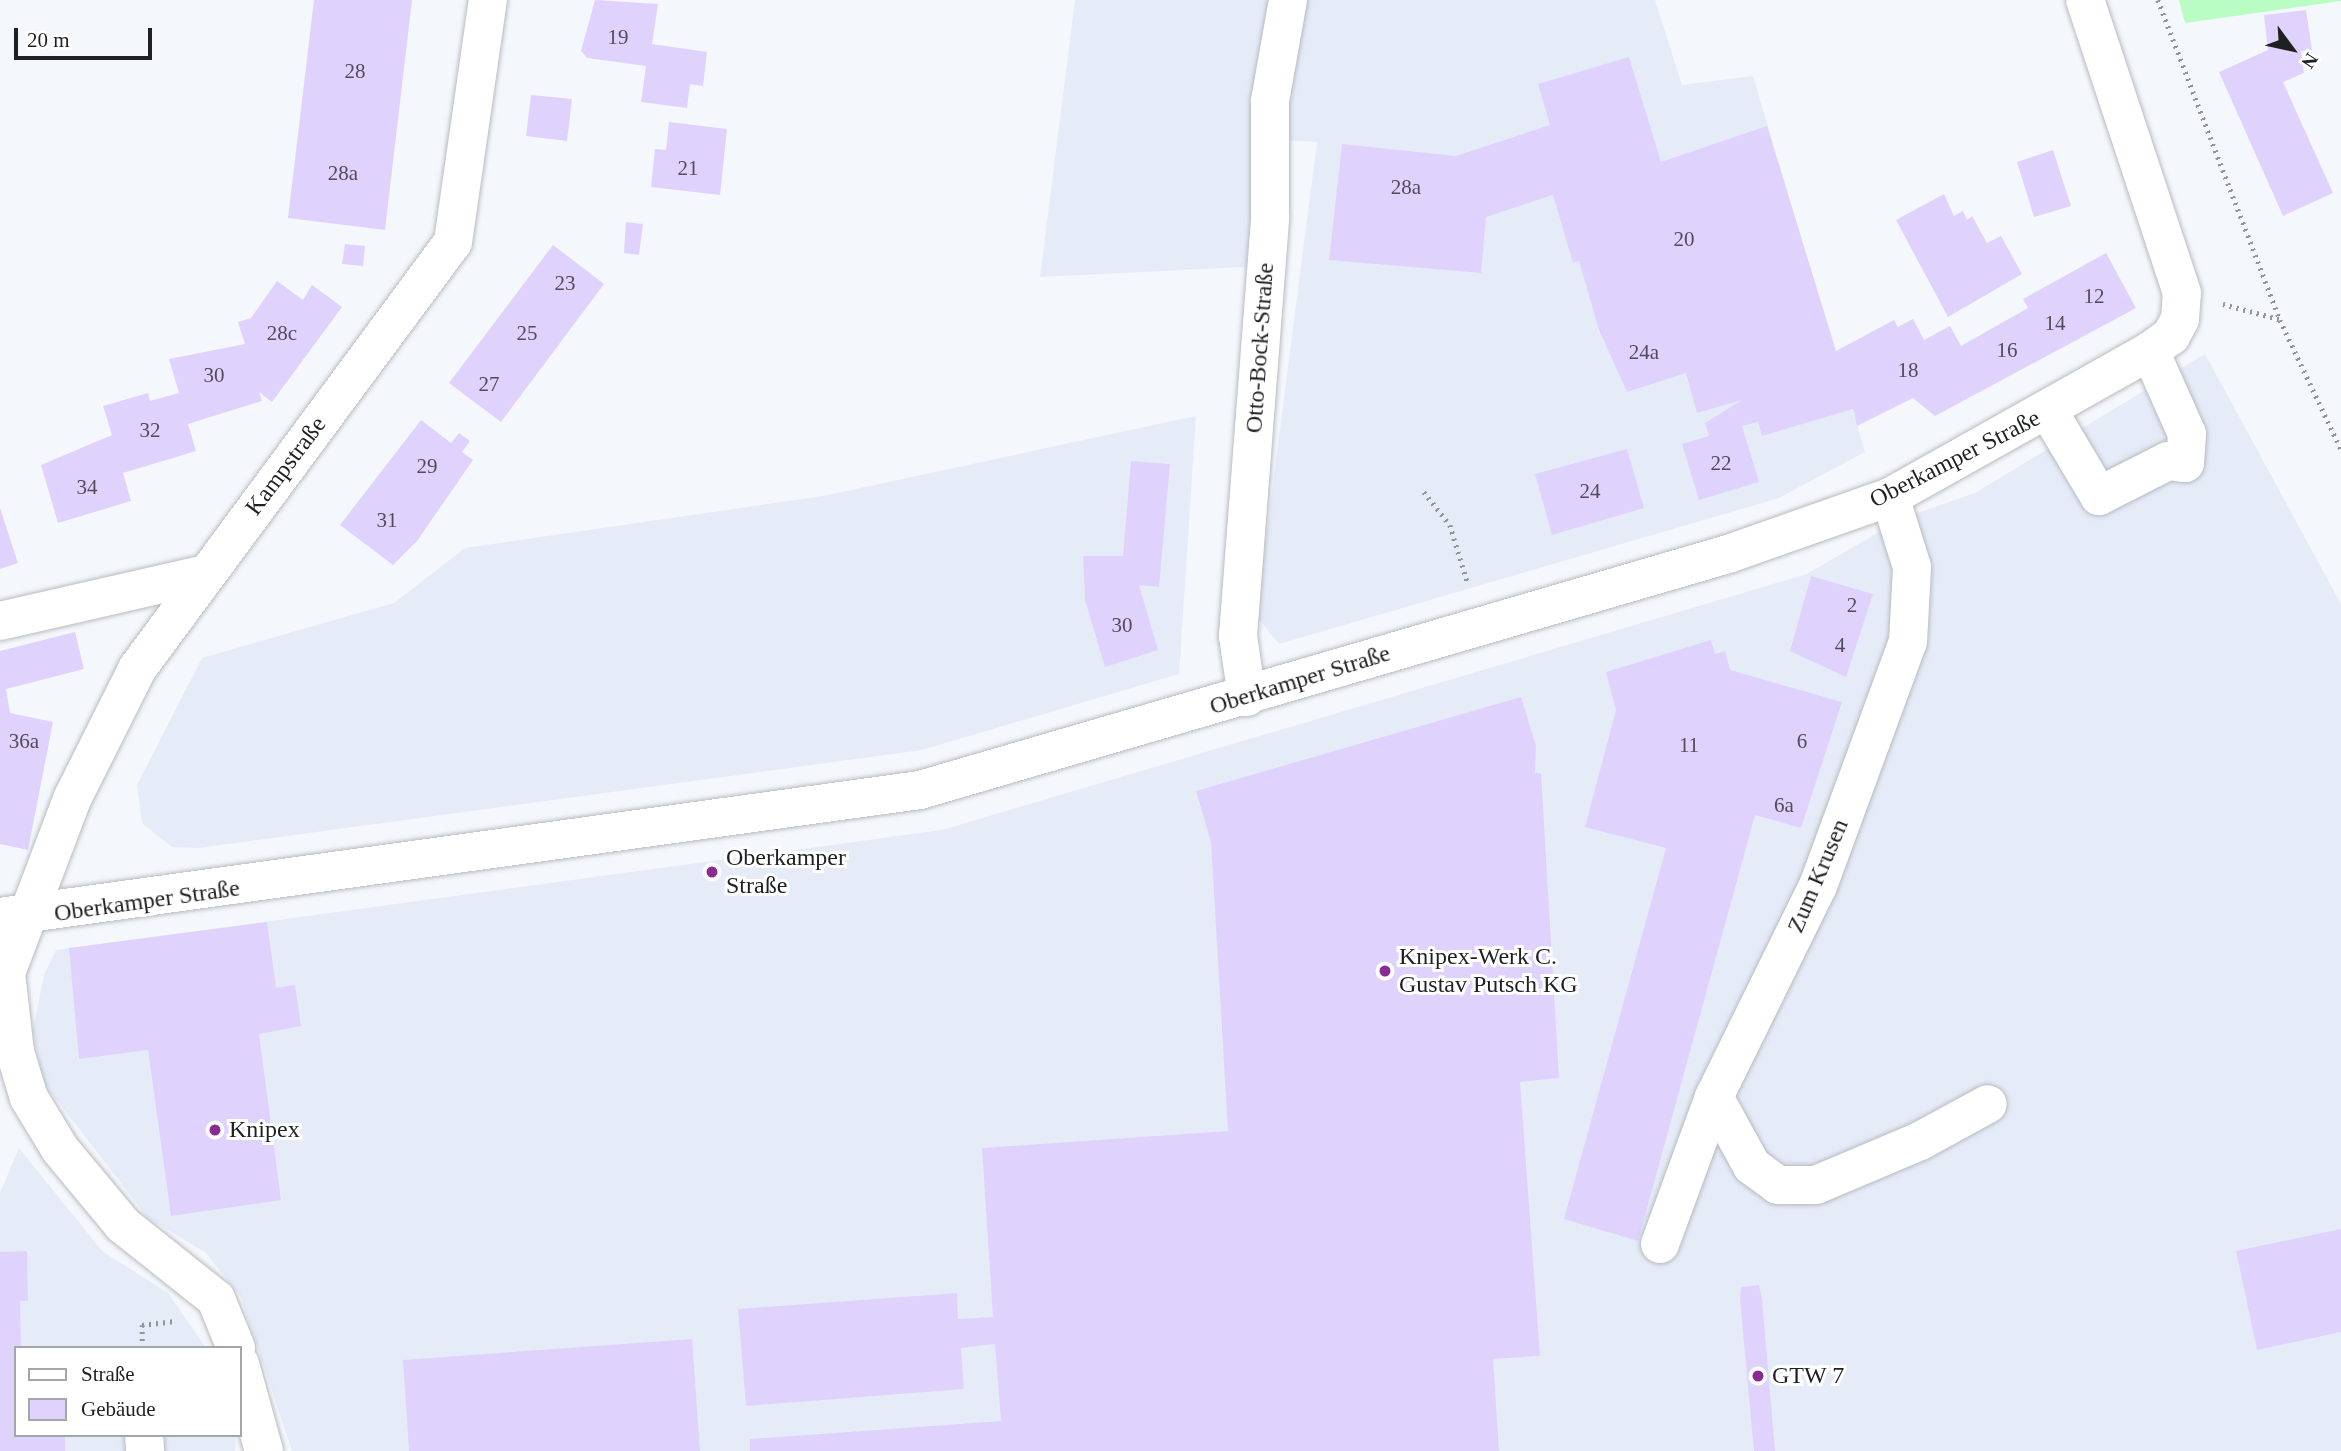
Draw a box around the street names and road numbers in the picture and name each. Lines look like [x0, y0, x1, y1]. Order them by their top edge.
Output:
street label: Otto-Bock-Straße [1240, 262, 1280, 434]
street label: Oberkamper Straße [1865, 404, 2045, 514]
street label: Kampstraße [240, 411, 332, 521]
street label: Oberkamper Straße [1206, 639, 1394, 721]
street label: Zum Krusen [1781, 815, 1855, 937]
street label: Oberkamper Straße [52, 874, 242, 928]

